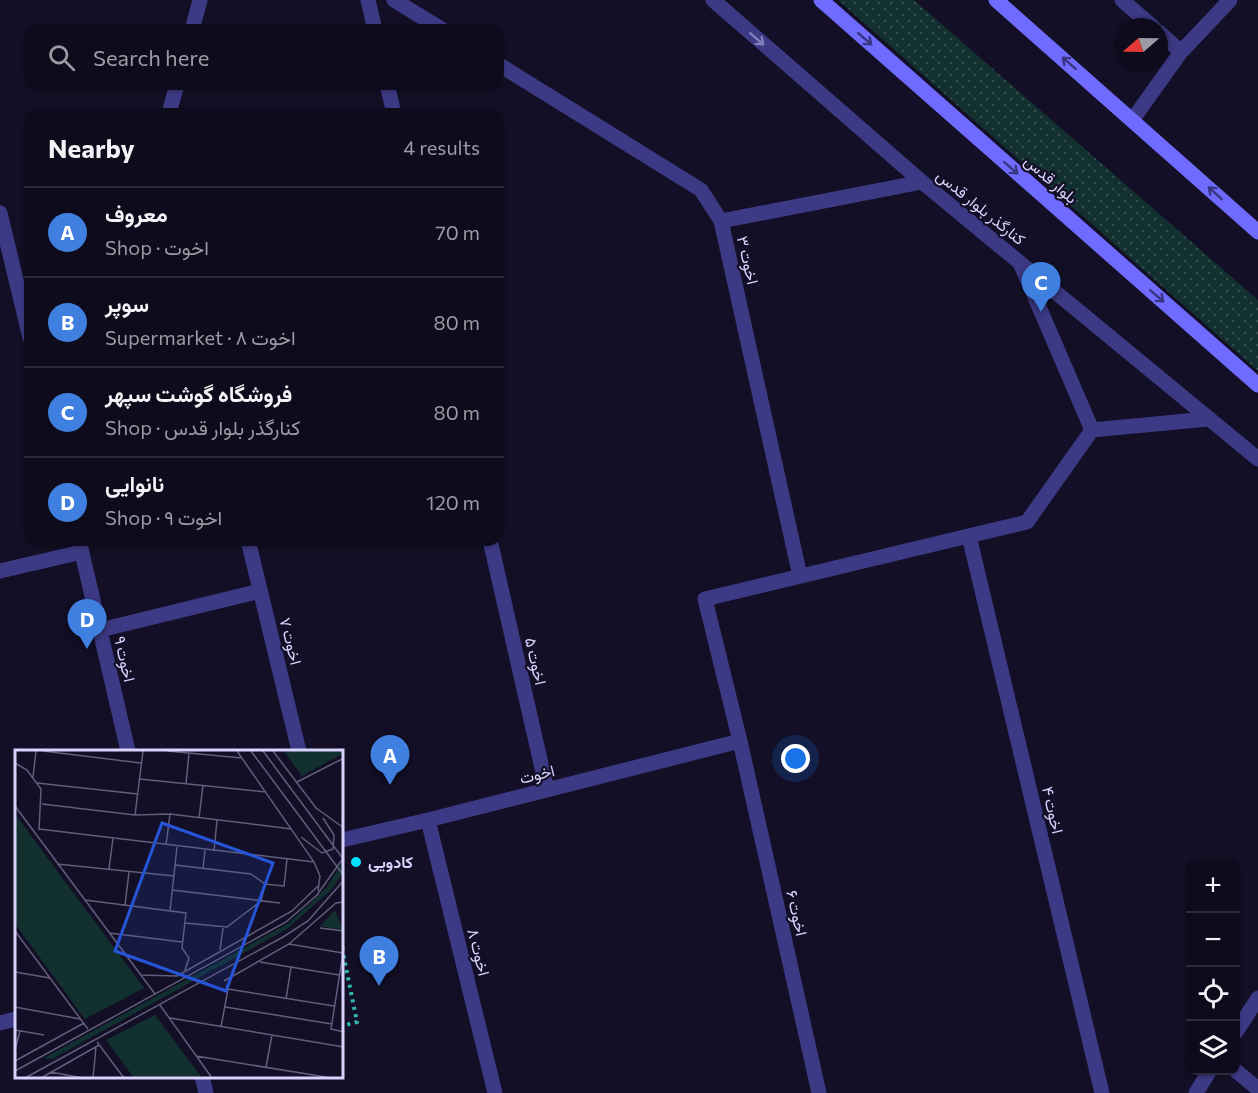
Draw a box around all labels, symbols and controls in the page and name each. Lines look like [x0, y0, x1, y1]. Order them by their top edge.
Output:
north arrow [1114, 18, 1168, 72]
search box [24, 24, 504, 90]
one-way arrow [749, 31, 765, 45]
one-way arrow [857, 32, 872, 46]
icon: search [45, 41, 78, 74]
text: Search here [93, 44, 209, 71]
one-way arrow [1061, 57, 1077, 70]
text: Nearby [48, 132, 135, 163]
text: 4 results [403, 135, 480, 159]
street label: بلوار قدس [1020, 150, 1082, 208]
one-way arrow [1003, 161, 1018, 175]
street label: کنارگذر بلوار قدس [932, 165, 1030, 250]
one-way arrow [1207, 186, 1222, 200]
text: معروف [105, 200, 168, 227]
text: A [60, 220, 75, 244]
text: 70 m [435, 220, 480, 244]
street label: اخوت ۳ [732, 234, 763, 286]
text: Shop · اخوت [105, 235, 209, 259]
pin: C [1022, 262, 1060, 312]
text: سوپر [105, 290, 149, 317]
one-way arrow [1149, 290, 1165, 303]
text: B [61, 310, 74, 334]
text: 80 m [434, 310, 480, 334]
text: Supermarket · اخوت ۸ [105, 325, 296, 349]
text: فروشگاه گوشت سپهر [105, 380, 292, 407]
text: C [61, 400, 74, 424]
text: 80 m [434, 400, 480, 424]
text: Shop · کنارگذر بلوار قدس [105, 415, 300, 439]
text: نانوایی [105, 470, 164, 497]
text: D [60, 490, 75, 514]
text: 120 m [426, 490, 480, 514]
text: Shop · اخوت ۹ [105, 505, 222, 529]
pin: D [68, 600, 106, 649]
street label: اخوت ۷ [275, 615, 307, 667]
street label: اخوت ۹ [109, 634, 140, 684]
street label: اخوت ۵ [520, 635, 551, 687]
pin: A [370, 736, 410, 785]
your location [781, 744, 810, 773]
inset map [15, 750, 344, 1078]
street label: اخوت [517, 760, 557, 789]
street label: اخوت ۴ [1037, 784, 1068, 836]
place label: کادویی [368, 852, 413, 873]
marker: کادویی [349, 855, 363, 869]
map controls [1186, 859, 1240, 1075]
button: + [1186, 859, 1240, 913]
street label: اخوت ۶ [781, 888, 812, 938]
button: − [1186, 913, 1240, 967]
street label: اخوت ۸ [463, 926, 495, 978]
pin: B [360, 936, 398, 986]
button: locate [1186, 967, 1240, 1021]
button: layers [1186, 1021, 1240, 1075]

